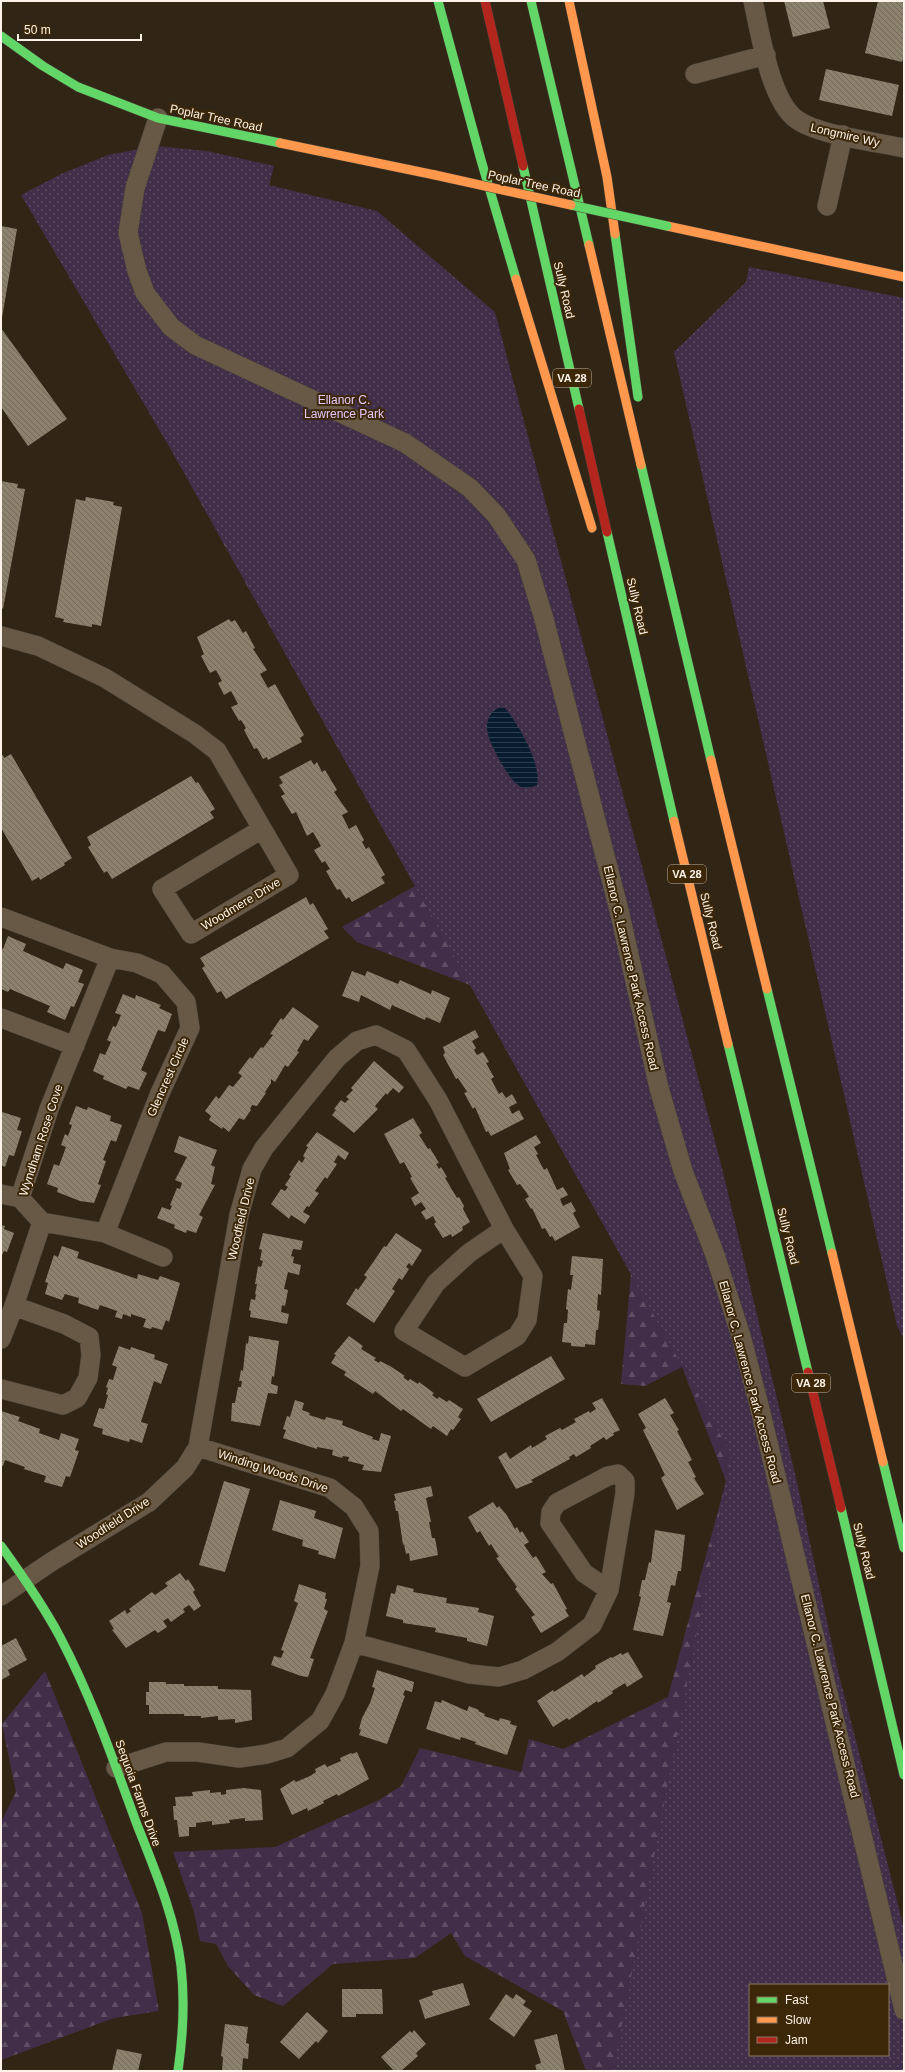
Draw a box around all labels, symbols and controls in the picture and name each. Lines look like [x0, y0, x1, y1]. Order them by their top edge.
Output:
scale bar [18, 16, 141, 42]
text: 50 m [24, 23, 51, 37]
street label: Poplar Tree Road [169, 101, 263, 135]
street label: Longmire Wy [809, 120, 881, 150]
street label: Poplar Tree Road [487, 167, 581, 201]
street label: Sully Road [551, 260, 577, 320]
road number: VA 28 [553, 369, 591, 387]
park label: Ellanor C. Lawrence Park [304, 393, 385, 421]
street label: Sully Road [624, 576, 650, 636]
street label: Ellanor C. Lawrence Park Access Road [601, 864, 661, 1072]
road number: VA 28 [668, 865, 706, 883]
street label: Woodmere Drive [199, 875, 283, 933]
street label: Sully Road [697, 891, 725, 951]
street label: Glencrest Circle [144, 1035, 192, 1119]
street label: Wyndham Rose Cove [16, 1082, 66, 1198]
street label: Woodfield Drive [225, 1176, 257, 1262]
street label: Sully Road [774, 1206, 802, 1266]
street label: Ellanor C. Lawrence Park Access Road [716, 1279, 784, 1485]
road number: VA 28 [792, 1374, 830, 1392]
street label: Winding Woods Drive [216, 1447, 330, 1496]
street label: Woodfield Drive [74, 1494, 153, 1552]
street label: Sully Road [850, 1521, 878, 1581]
street label: Ellanor C. Lawrence Park Access Road [798, 1593, 862, 1799]
street label: Sequoia Farms Drive [112, 1738, 164, 1849]
legend [749, 1984, 889, 2056]
text: Fast [785, 1993, 809, 2007]
text: Slow [785, 2013, 811, 2027]
text: Jam [785, 2033, 808, 2047]

